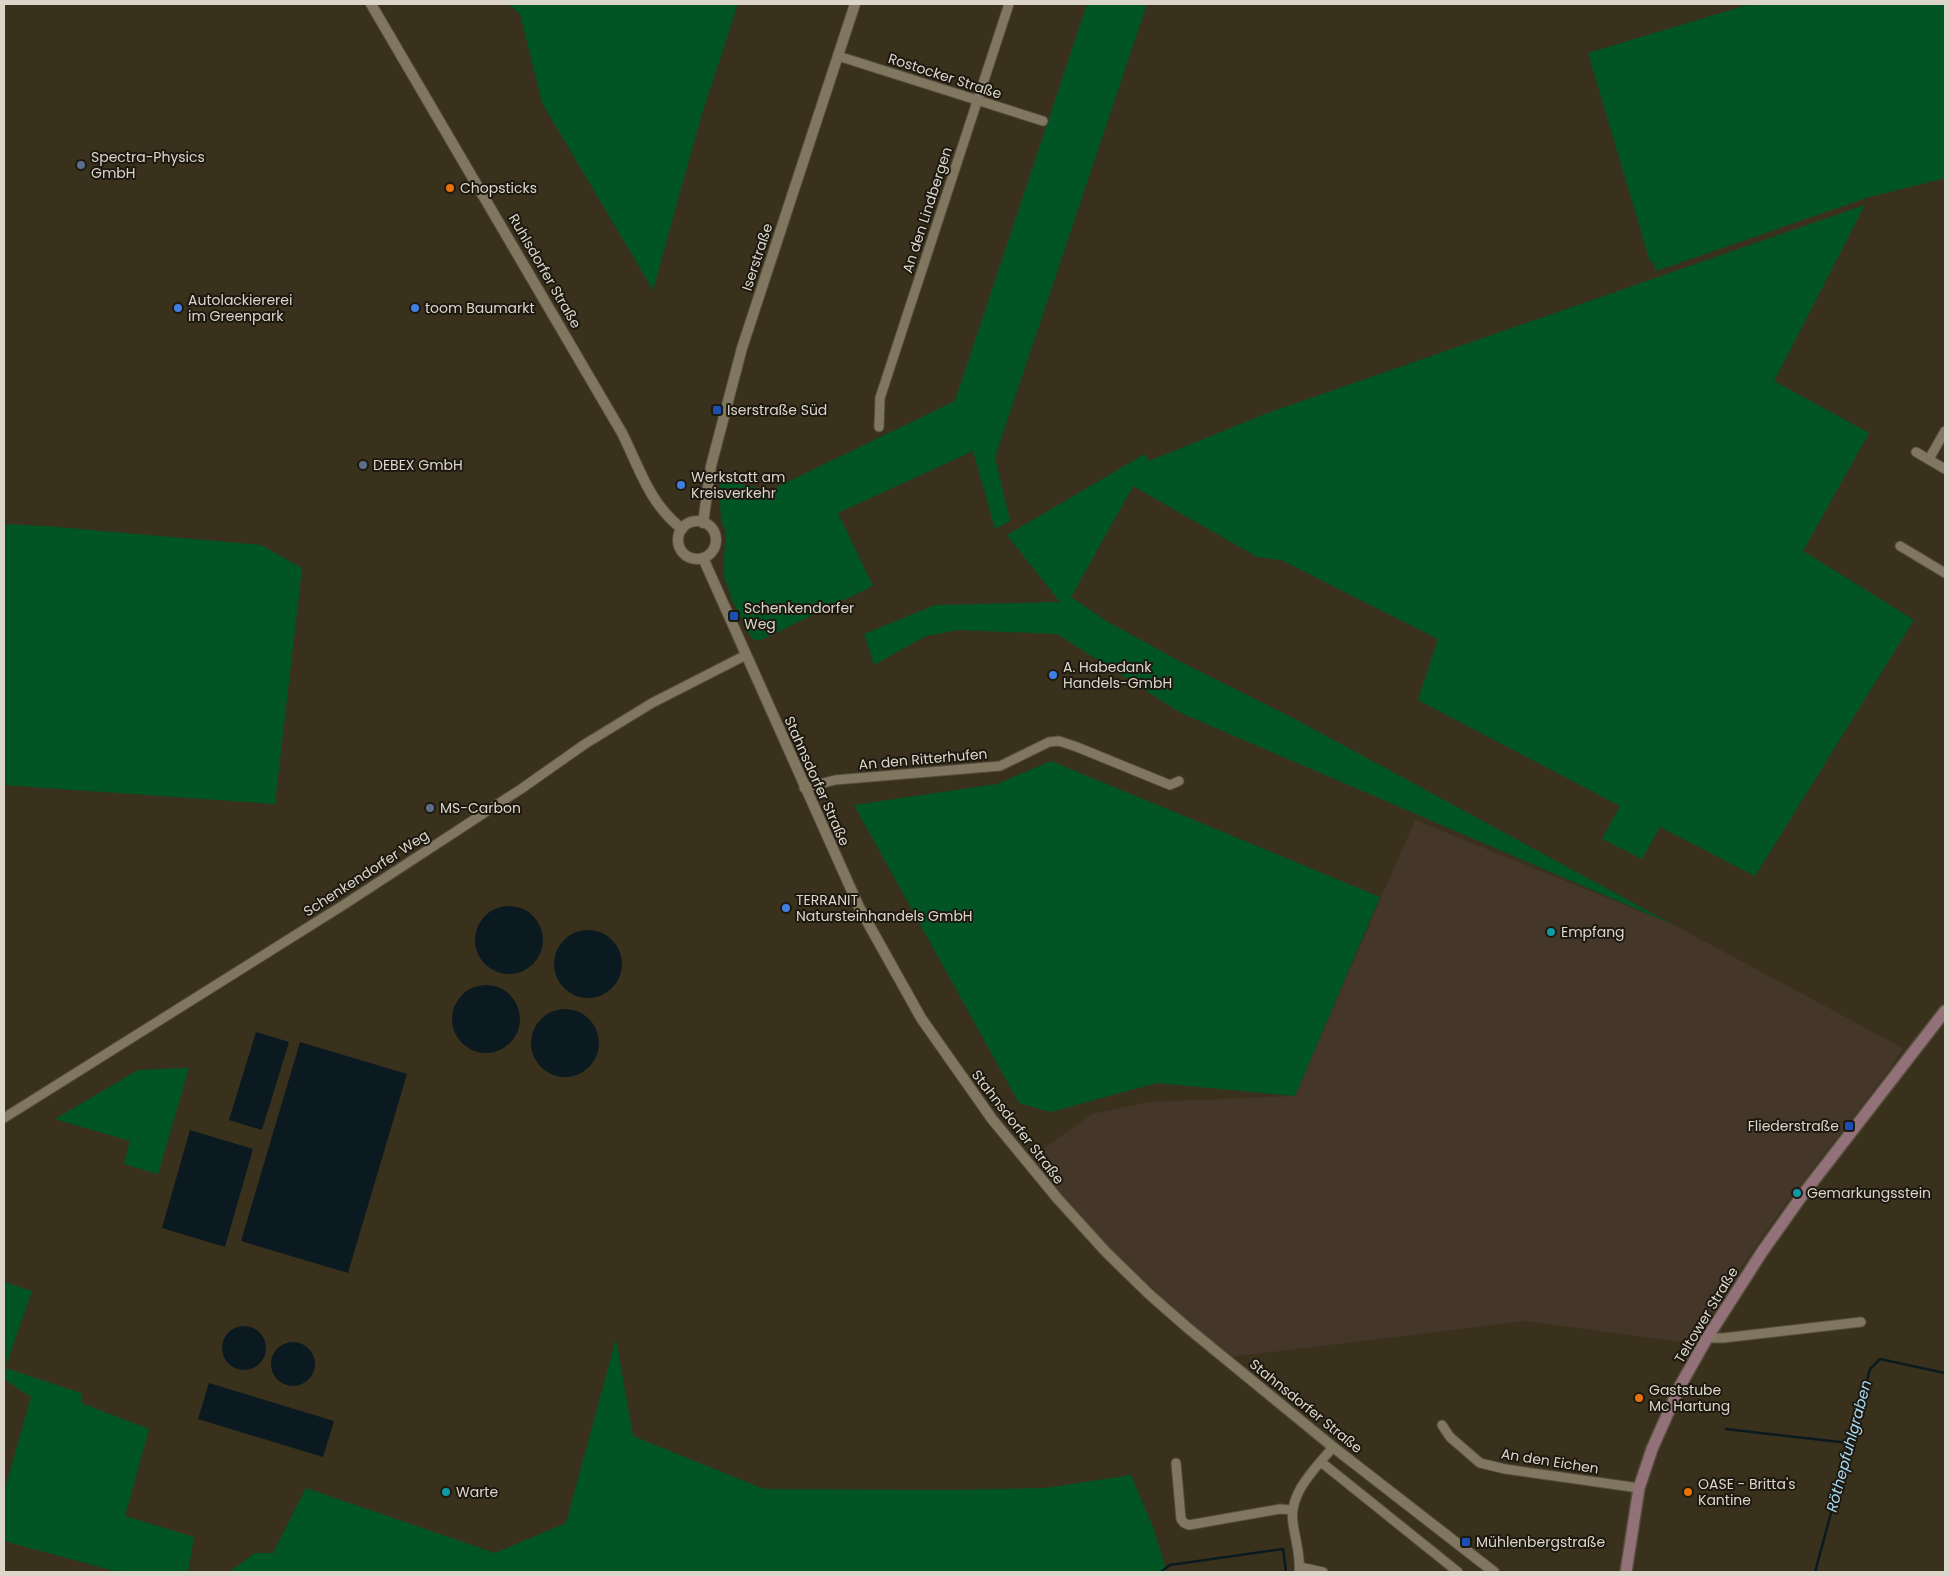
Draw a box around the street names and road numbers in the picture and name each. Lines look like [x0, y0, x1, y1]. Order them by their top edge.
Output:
street label: Rostocker Straße [886, 48, 1005, 104]
street label: An den Lindbergen [897, 144, 957, 276]
street label: Ruhlsdorfer Straße [504, 210, 586, 332]
street label: Iserstraße [737, 220, 777, 293]
street label: Stahnsdorfer Straße [779, 713, 855, 849]
street label: An den Ritterhufen [858, 743, 988, 775]
street label: Schenkendorfer Weg [299, 825, 433, 921]
street label: Stahnsdorfer Straße [967, 1066, 1069, 1189]
street label: Teltower Straße [1669, 1263, 1743, 1367]
street label: Stahnsdorfer Straße [1245, 1354, 1367, 1458]
street label: An den Eichen [1500, 1443, 1600, 1479]

